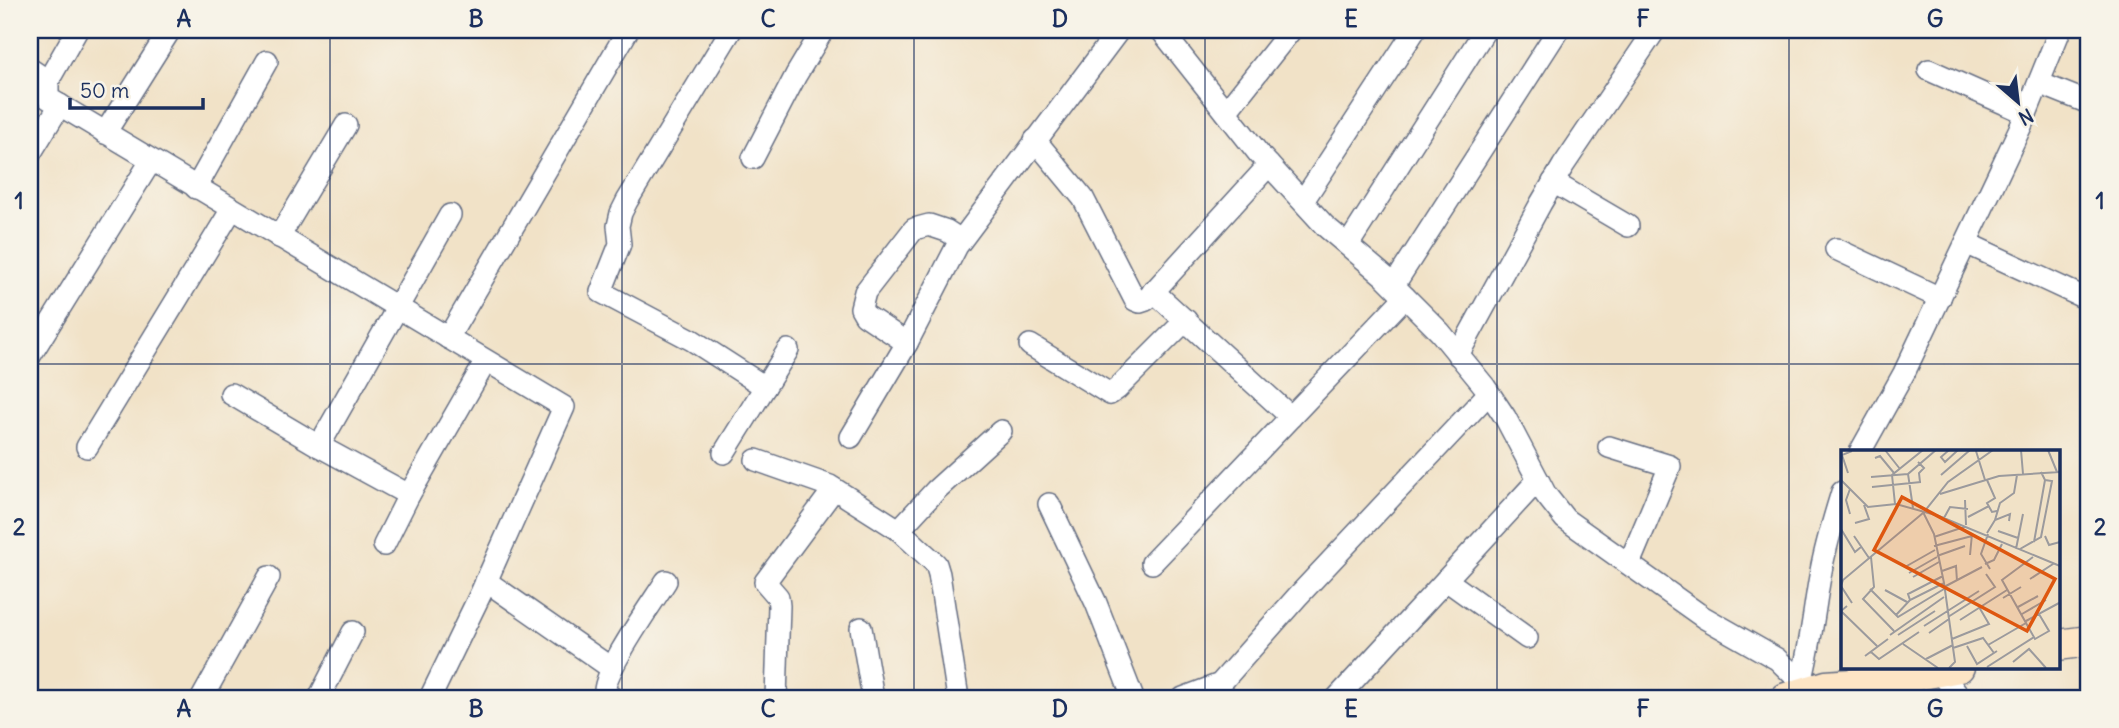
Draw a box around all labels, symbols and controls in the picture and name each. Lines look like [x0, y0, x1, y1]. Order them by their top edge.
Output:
text: A [177, 4, 192, 33]
text: B [468, 4, 484, 33]
text: C [760, 4, 776, 33]
text: D [1052, 4, 1068, 33]
text: E [1344, 4, 1358, 33]
text: F [1636, 4, 1650, 33]
text: G [1927, 4, 1943, 33]
scale bar [70, 66, 203, 110]
north arrow [1982, 66, 2052, 136]
text: 50 m [80, 77, 129, 104]
text: N [2015, 103, 2037, 131]
text: 1 [14, 186, 24, 215]
text: 1 [2095, 186, 2105, 215]
inset map [1841, 450, 2060, 668]
text: 2 [13, 512, 26, 541]
text: 2 [2094, 512, 2107, 541]
text: A [177, 694, 192, 723]
text: B [468, 694, 484, 723]
text: C [760, 694, 776, 723]
text: D [1052, 694, 1068, 723]
text: E [1344, 694, 1358, 723]
text: F [1636, 694, 1650, 723]
text: G [1927, 694, 1943, 723]

